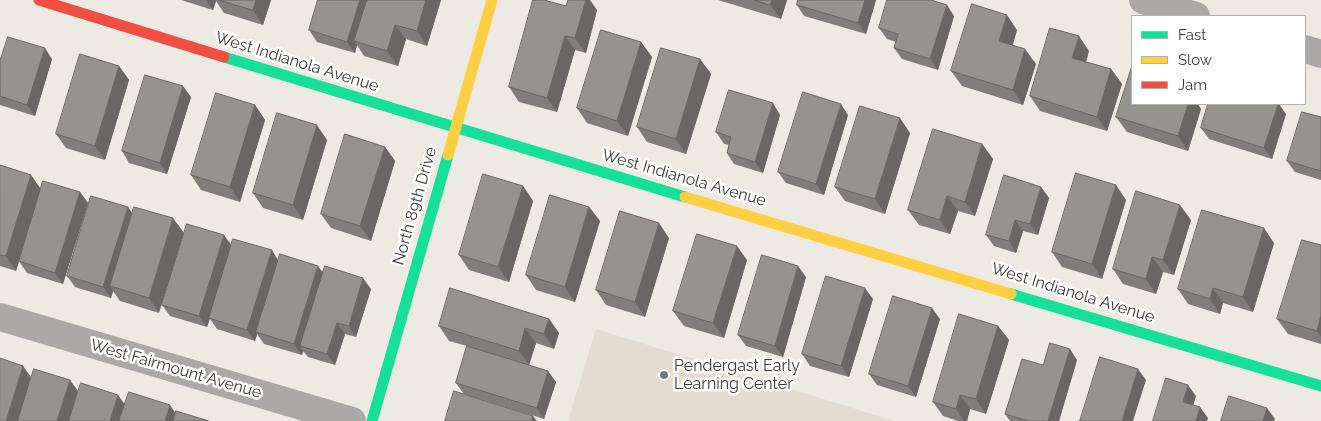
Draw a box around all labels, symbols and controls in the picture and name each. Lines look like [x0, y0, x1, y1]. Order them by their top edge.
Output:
legend [1131, 15, 1306, 105]
text: Fast [1178, 26, 1206, 44]
street label: West Indianola Avenue [213, 28, 381, 96]
text: Slow [1178, 51, 1212, 69]
text: Jam [1178, 76, 1207, 94]
street label: North 89th Drive [389, 145, 441, 267]
street label: West Indianola Avenue [600, 145, 768, 211]
street label: West Indianola Avenue [989, 259, 1157, 327]
street label: West Fairmount Avenue [88, 335, 264, 403]
place label: Pendergast Early Learning Center [674, 356, 800, 394]
marker: Pendergast Early Learning Center [658, 369, 670, 381]

